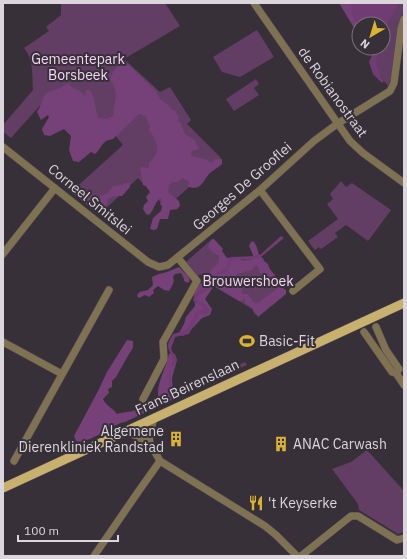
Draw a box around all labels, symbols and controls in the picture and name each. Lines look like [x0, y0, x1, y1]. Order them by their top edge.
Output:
north arrow [351, 16, 391, 56]
text: N [357, 36, 372, 52]
street label: de Robianostraat [294, 43, 372, 141]
park label: Gemeentepark Borsbeek [31, 50, 125, 84]
street label: Georges De Grooflei [189, 138, 295, 234]
street label: Corneel Smitslei [44, 160, 136, 238]
park label: Brouwershoek [202, 272, 294, 290]
sports icon: Basic-Fit [238, 332, 256, 350]
place label: Basic-Fit [259, 332, 315, 350]
street label: Frans Beirenslaan [132, 355, 242, 419]
place label: Algemene Dierenkliniek Randstad [19, 422, 164, 456]
building icon: Algemene Dierenkliniek Randstad [167, 430, 185, 448]
building icon: ANAC Carwash [272, 435, 290, 453]
place label: ANAC Carwash [293, 435, 387, 453]
restaurant icon: 't Keyserke [247, 494, 265, 512]
place label: 't Keyserke [268, 494, 337, 512]
scale bar [18, 517, 118, 543]
text: 100 m [24, 523, 59, 538]

